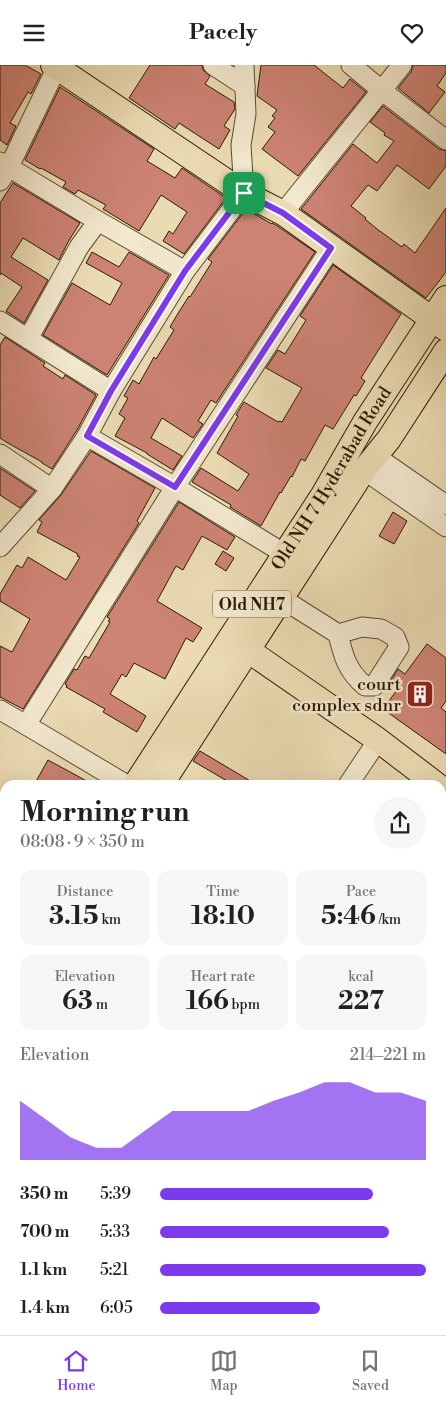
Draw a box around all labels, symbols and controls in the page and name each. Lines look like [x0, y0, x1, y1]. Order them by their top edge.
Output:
icon: menu [20, 19, 48, 47]
text: Pacely [189, 19, 257, 46]
icon: heart [398, 19, 426, 47]
pin [223, 172, 265, 214]
icon: arrive [230, 179, 258, 207]
street label: Old NH 7 Hyderabad Road [266, 382, 397, 575]
road number: Old NH7 [213, 591, 291, 617]
place label: court complex sdnr [292, 673, 402, 717]
building icon: court complex sdnr [405, 679, 435, 709]
text: Morning run [20, 795, 189, 830]
button: share [374, 797, 426, 849]
text: 08:08 · 9 × 350 m [20, 832, 145, 852]
text: Distance [57, 883, 113, 901]
text: Time [206, 883, 240, 901]
text: Pace [346, 883, 376, 901]
text: 3.15 [49, 901, 99, 932]
text: 18:10 [191, 901, 255, 932]
text: 5:46 [321, 901, 376, 932]
text: km [99, 911, 121, 929]
text: /km [376, 911, 401, 929]
text: Elevation [55, 968, 115, 986]
text: Heart rate [191, 968, 255, 986]
text: kcal [348, 968, 374, 986]
text: 63 [62, 986, 93, 1017]
text: 166 [186, 986, 229, 1017]
text: 227 [338, 986, 384, 1017]
text: m [93, 996, 108, 1014]
text: bpm [229, 996, 260, 1014]
text: Elevation [20, 1045, 89, 1065]
text: 214–221 m [350, 1045, 426, 1065]
text: 350 m [20, 1184, 68, 1204]
text: 5:39 [100, 1184, 131, 1204]
text: 700 m [20, 1222, 69, 1242]
text: 5:33 [100, 1222, 130, 1242]
text: 1.1 km [20, 1260, 67, 1280]
text: 5:21 [100, 1260, 129, 1280]
text: 1.4 km [20, 1298, 70, 1318]
text: 6:05 [100, 1298, 133, 1318]
tab: Home [57, 1347, 96, 1395]
tab: Map [210, 1347, 238, 1395]
tab: Saved [352, 1347, 389, 1395]

